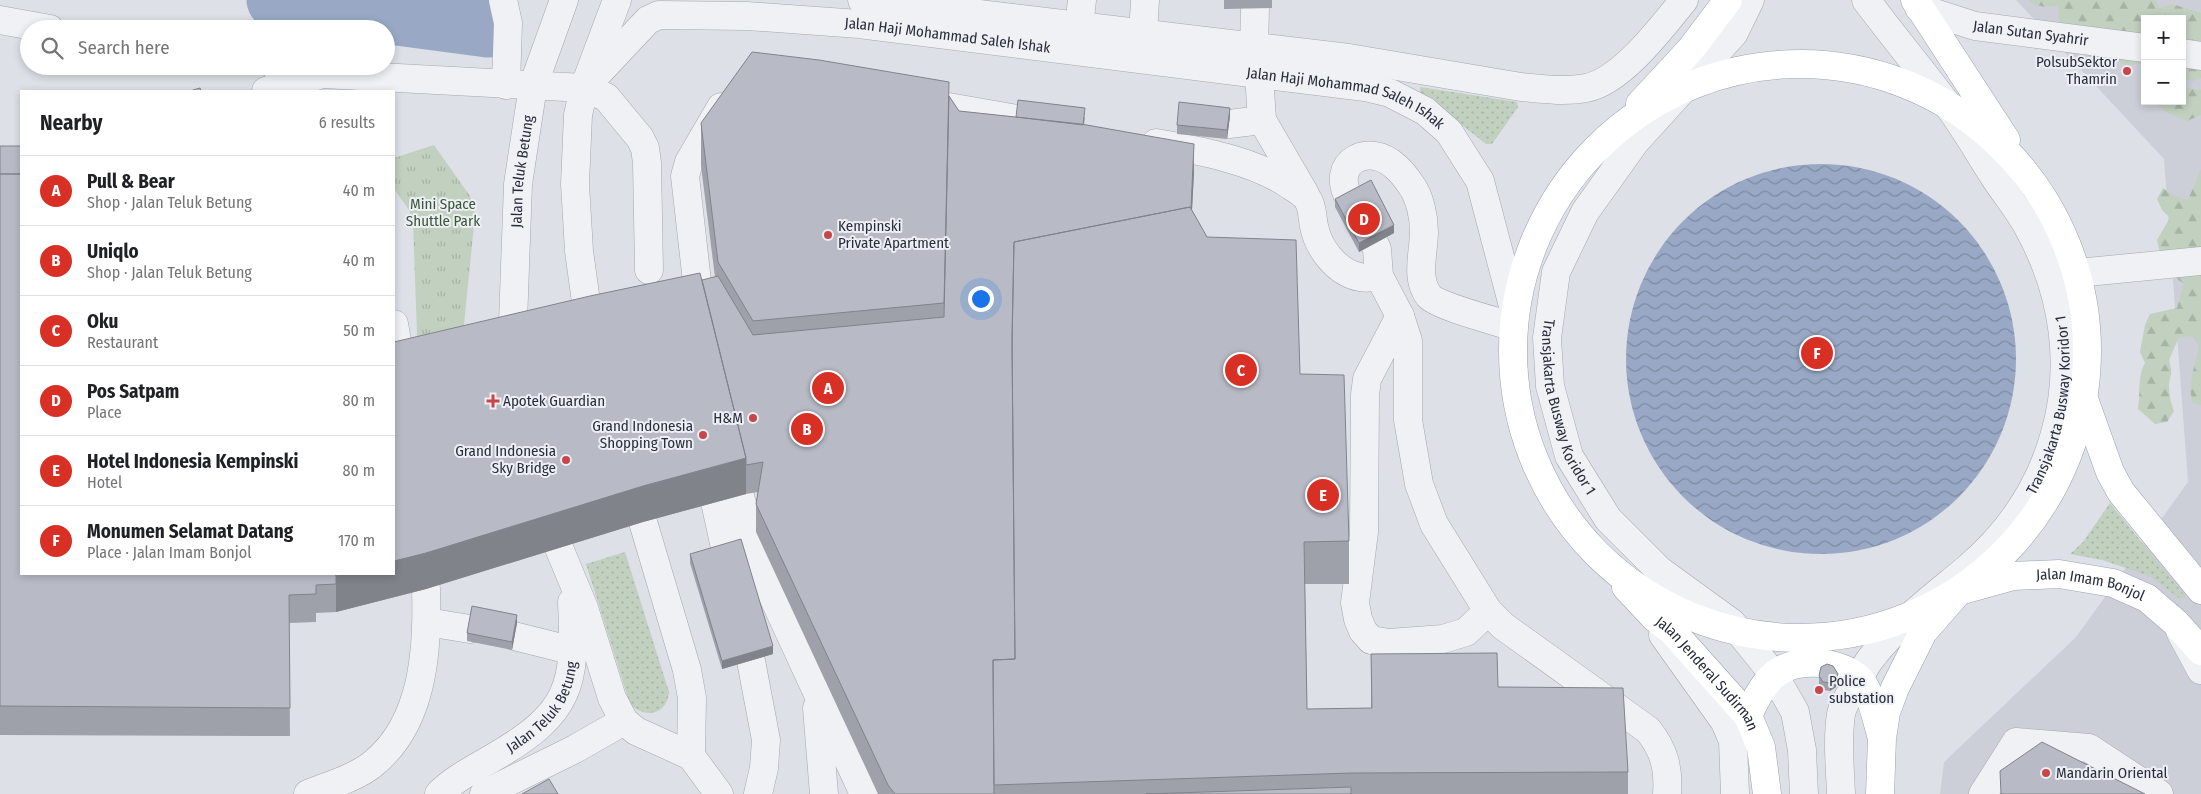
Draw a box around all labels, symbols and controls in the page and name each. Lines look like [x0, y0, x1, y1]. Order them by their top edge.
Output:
street label: Jalan Haji Mohammad Saleh Ishak [844, 14, 1052, 57]
map controls [2141, 15, 2186, 105]
button: + [2141, 15, 2186, 60]
street label: Jalan Sutan Syahrir [1972, 17, 2090, 50]
search box [20, 20, 395, 75]
icon: search [38, 34, 66, 62]
text: Search here [78, 36, 170, 59]
place label: PolsubSektor Thamrin [2036, 53, 2118, 88]
button: − [2141, 60, 2186, 105]
street label: Jalan Haji Mohammad Saleh Ishak [1245, 64, 1448, 133]
marker: PolsubSektor Thamrin [2121, 65, 2133, 77]
text: Nearby [40, 110, 102, 136]
text: 6 results [319, 113, 375, 132]
street label: Jalan Teluk Betung [507, 114, 537, 228]
text: Pull & Bear [87, 170, 175, 193]
text: A [52, 181, 60, 200]
text: 40 m [343, 181, 375, 200]
text: Shop · Jalan Teluk Betung [87, 193, 252, 212]
park label: Mini Space Shuttle Park [406, 195, 480, 230]
pin: D [1348, 200, 1380, 238]
place label: Kempinski Private Apartment [838, 217, 949, 252]
marker: Kempinski Private Apartment [822, 229, 834, 241]
text: Uniqlo [87, 240, 139, 263]
text: B [52, 251, 60, 270]
text: 40 m [343, 251, 375, 270]
text: Shop · Jalan Teluk Betung [87, 263, 252, 282]
your location [968, 286, 994, 312]
text: Oku [87, 310, 118, 333]
street label: Transjakarta Busway Koridor 1 [2022, 314, 2074, 498]
street label: Transjakarta Busway Koridor 1 [1538, 318, 1600, 498]
text: C [52, 321, 60, 340]
text: 50 m [343, 321, 375, 340]
text: Restaurant [87, 333, 158, 352]
pin: F [1801, 334, 1833, 372]
pin: C [1225, 351, 1257, 389]
pin: A [812, 369, 844, 407]
text: Pos Satpam [87, 380, 179, 403]
text: D [51, 391, 61, 410]
text: 80 m [343, 391, 375, 410]
place label: Apotek Guardian [503, 392, 605, 410]
marker: Apotek Guardian [487, 395, 499, 407]
text: Place [87, 403, 122, 422]
place label: H&M [713, 409, 743, 427]
pin: B [791, 410, 823, 448]
marker: H&M [747, 412, 759, 424]
place label: Grand Indonesia Shopping Town [592, 417, 693, 452]
marker: Grand Indonesia Shopping Town [697, 429, 709, 441]
place label: Grand Indonesia Sky Bridge [455, 442, 556, 477]
text: Hotel Indonesia Kempinski [87, 450, 298, 473]
marker: Grand Indonesia Sky Bridge [560, 454, 572, 466]
text: E [52, 461, 60, 480]
text: 80 m [343, 461, 375, 480]
text: Hotel [87, 473, 122, 492]
pin: E [1307, 476, 1339, 514]
text: Monumen Selamat Datang [87, 520, 293, 543]
text: F [52, 531, 60, 550]
text: 170 m [338, 531, 375, 550]
text: Place · Jalan Imam Bonjol [87, 543, 251, 562]
street label: Jalan Imam Bonjol [2036, 565, 2148, 605]
street label: Jalan Jenderal Sudirman [1652, 613, 1762, 733]
street label: Jalan Teluk Betung [503, 660, 581, 757]
place label: Police substation [1829, 672, 1894, 707]
marker: Police substation [1813, 684, 1825, 696]
place label: Mandarin Oriental [2056, 764, 2168, 782]
marker: Mandarin Oriental [2040, 767, 2052, 779]

